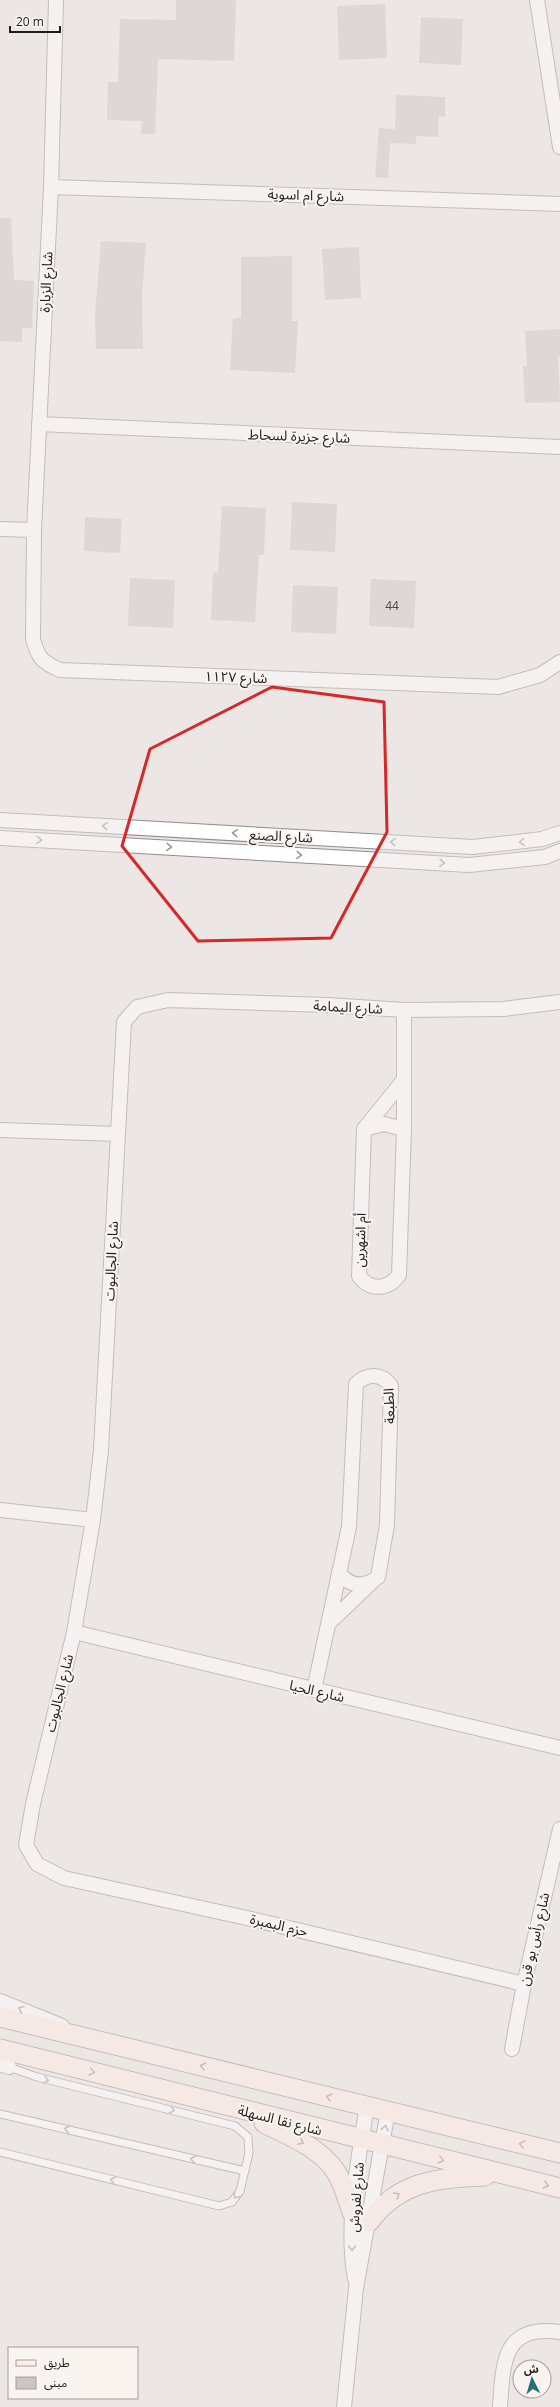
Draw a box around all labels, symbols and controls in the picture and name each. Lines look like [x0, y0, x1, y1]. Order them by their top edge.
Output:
scale bar [10, 8, 60, 34]
text: 20 m [16, 13, 44, 30]
street label: شارع ام اسوية [267, 184, 345, 207]
street label: شارع الزبارة [34, 251, 59, 313]
street label: شارع جزيرة لسحاط [247, 424, 351, 449]
house number: 44 [385, 597, 399, 614]
street label: شارع ١١٢٧ [204, 666, 268, 689]
one-way arrow [102, 822, 108, 830]
street label: شارع الصنع [249, 824, 313, 849]
one-way arrow [232, 829, 238, 838]
one-way arrow [36, 835, 42, 844]
one-way arrow [519, 837, 525, 846]
one-way arrow [390, 838, 396, 847]
one-way arrow [166, 843, 172, 852]
one-way arrow [295, 850, 302, 859]
one-way arrow [439, 859, 445, 868]
street label: شارع اليمامة [313, 995, 383, 1020]
street label: أم اشهرين [349, 1212, 372, 1268]
street label: شارع الجالبوت [99, 1221, 124, 1301]
street label: الطبعة [378, 1388, 399, 1424]
street label: شارع الجالبوت [40, 1652, 79, 1734]
street label: شارع الحيا [287, 1675, 347, 1708]
street label: شارع رأس بو قرن [514, 1890, 555, 1988]
street label: حزم البمبرة [248, 1909, 310, 1942]
one-way arrow [17, 2005, 24, 2013]
one-way arrow [199, 2062, 206, 2070]
one-way arrow [89, 2068, 95, 2076]
one-way arrow [42, 2075, 49, 2083]
one-way arrow [326, 2093, 332, 2101]
street label: شارع نقا السهلة [235, 2100, 324, 2141]
one-way arrow [169, 2106, 175, 2114]
one-way arrow [380, 2125, 389, 2131]
one-way arrow [63, 2126, 70, 2134]
one-way arrow [297, 2137, 304, 2145]
one-way arrow [519, 2140, 526, 2149]
one-way arrow [438, 2155, 444, 2163]
one-way arrow [190, 2156, 196, 2164]
street label: شارع لفروش [343, 2161, 370, 2233]
one-way arrow [110, 2176, 117, 2184]
one-way arrow [543, 2180, 549, 2188]
one-way arrow [234, 2191, 241, 2198]
one-way arrow [393, 2193, 400, 2200]
one-way arrow [348, 2245, 356, 2251]
legend [8, 2347, 138, 2399]
text: طريق [44, 2354, 70, 2371]
north arrow [512, 2359, 552, 2399]
text: ش [523, 2360, 539, 2377]
text: مبنى [44, 2374, 67, 2391]

